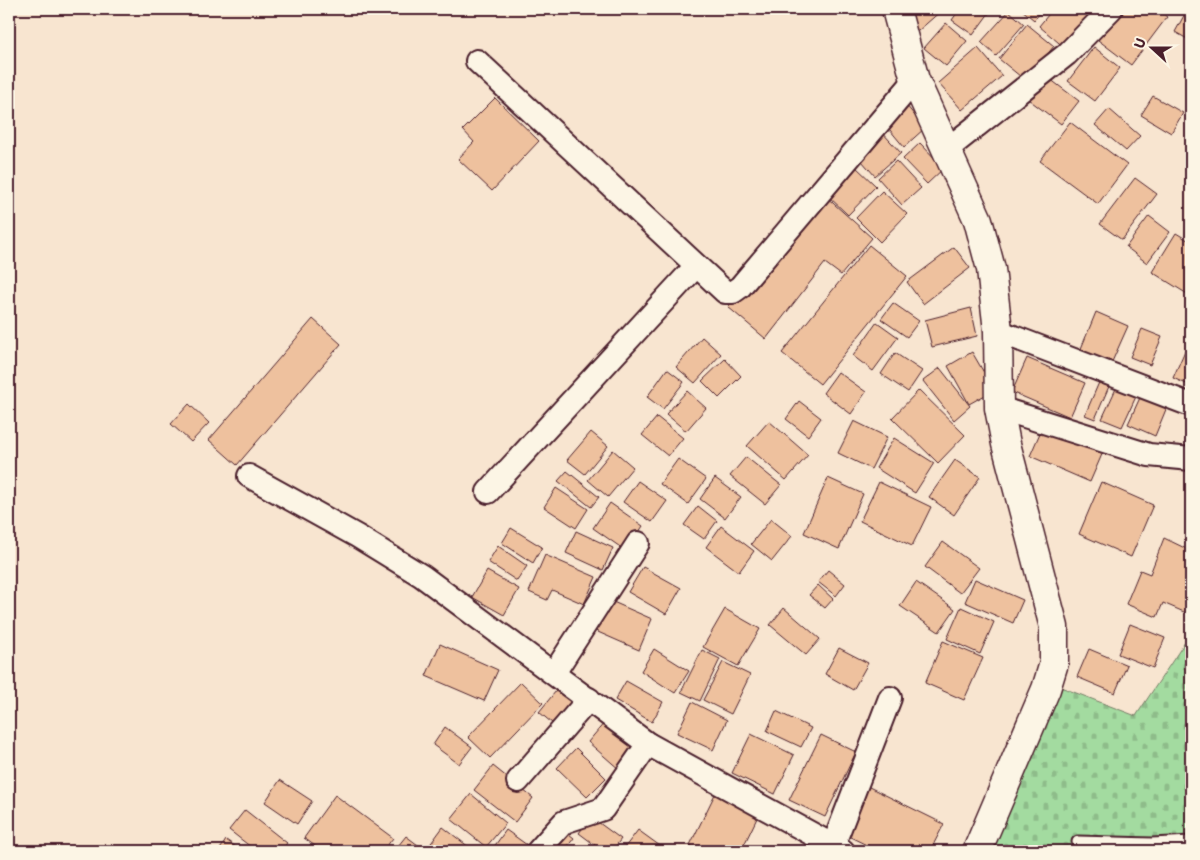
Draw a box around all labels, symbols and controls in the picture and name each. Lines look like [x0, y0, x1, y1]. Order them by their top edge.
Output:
north arrow [1128, 22, 1178, 72]
text: U [1130, 36, 1150, 51]

